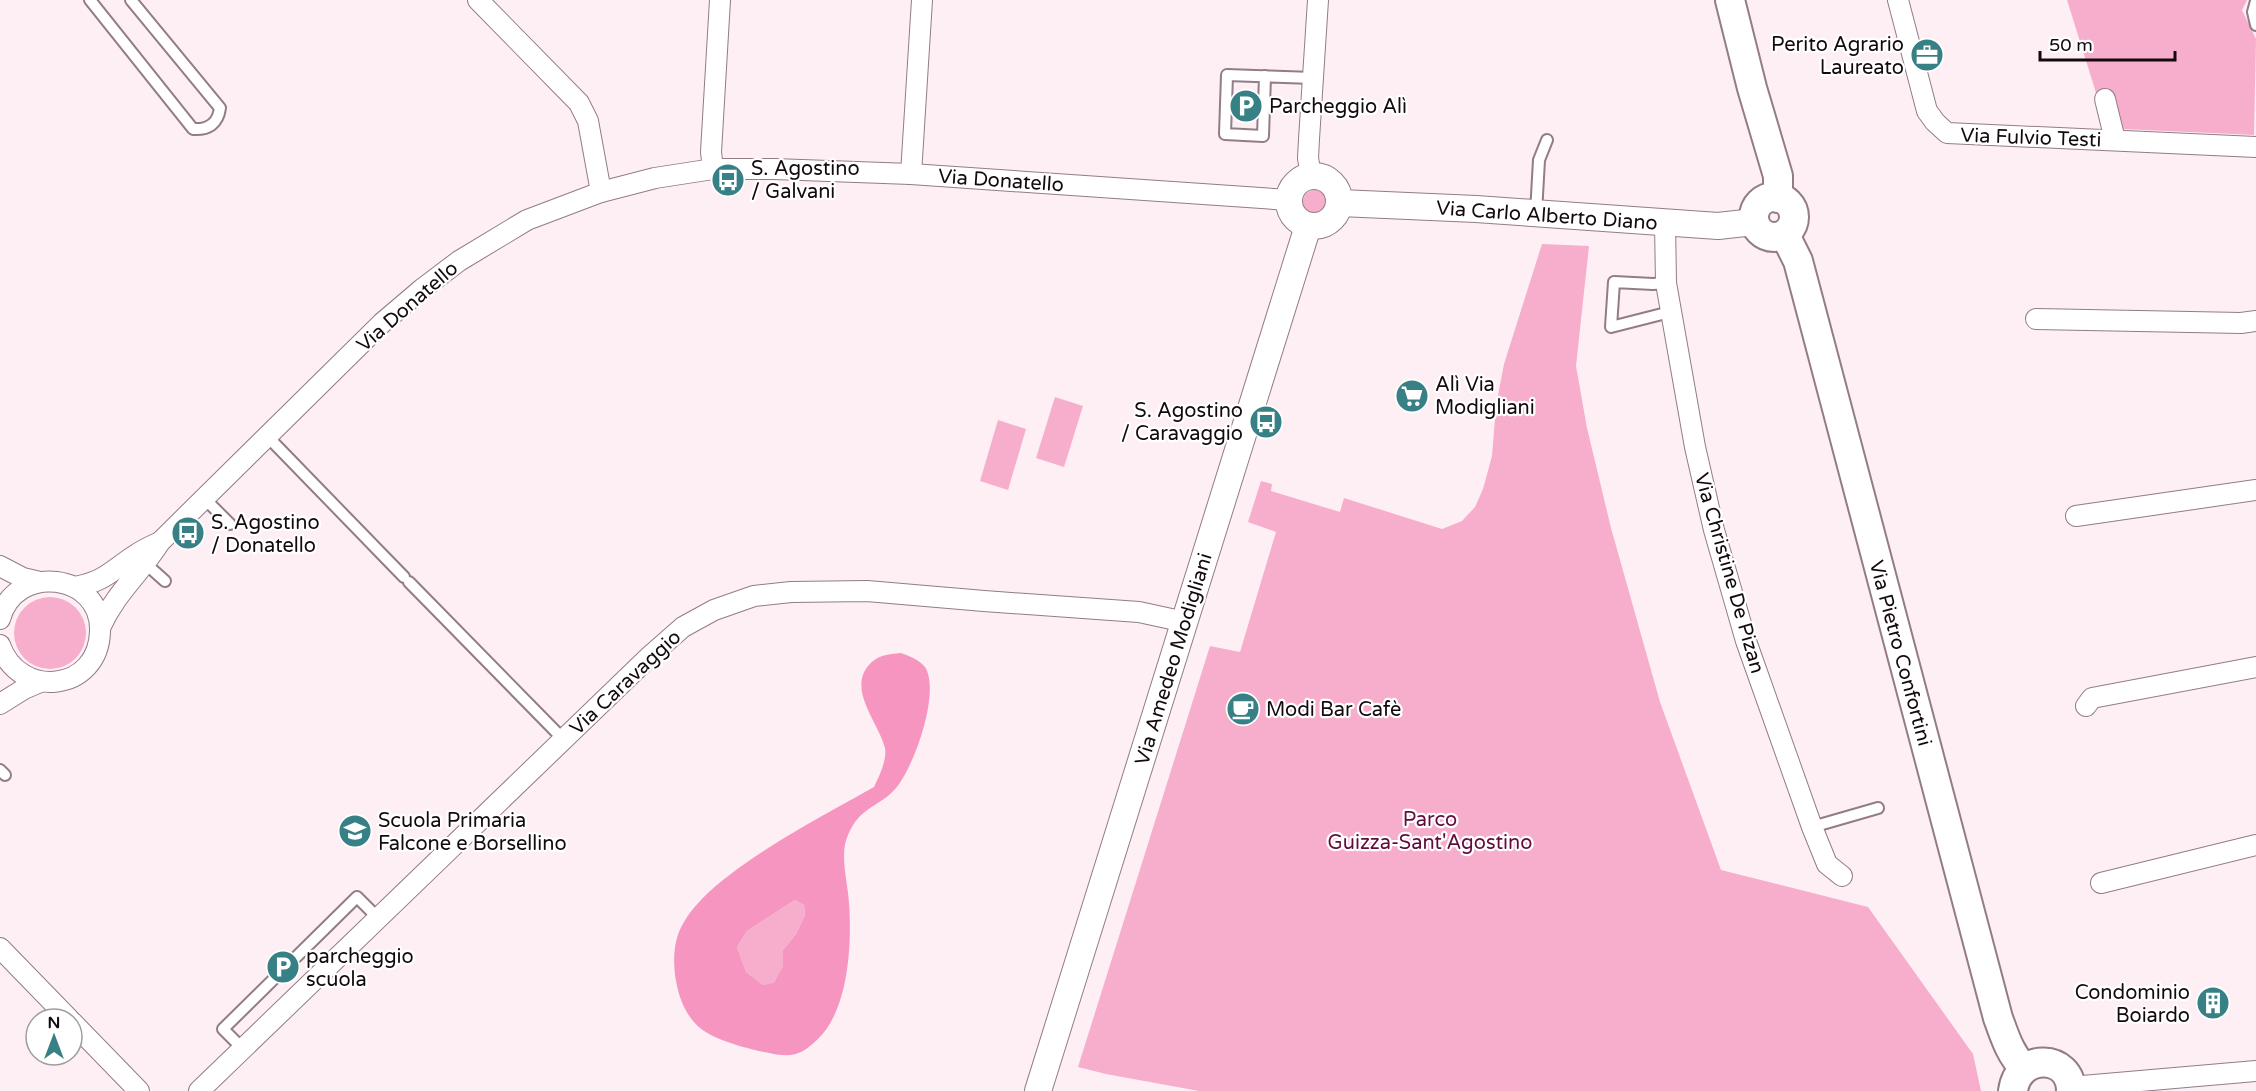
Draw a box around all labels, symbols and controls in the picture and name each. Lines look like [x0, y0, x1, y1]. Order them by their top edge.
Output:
scale bar [2040, 24, 2175, 62]
place label: Perito Agrario Laureato [1771, 33, 1904, 80]
text: 50 m [2049, 34, 2093, 56]
office icon: Perito Agrario Laureato [1909, 37, 1945, 73]
parking icon: Parcheggio Alì [1228, 88, 1264, 124]
place label: Parcheggio Alì [1269, 95, 1407, 119]
street label: Via Fulvio Testi [1960, 124, 2102, 152]
place label: S. Agostino / Galvani [751, 157, 860, 204]
bus stop icon: S. Agostino / Galvani [710, 162, 746, 198]
street label: Via Donatello [937, 165, 1065, 197]
street label: Via Carlo Alberto Diano [1435, 196, 1658, 236]
street label: Via Donatello [352, 256, 463, 357]
place label: Alì Via Modigliani [1435, 373, 1535, 420]
supermarket icon: Alì Via Modigliani [1394, 378, 1430, 414]
place label: S. Agostino / Caravaggio [1121, 399, 1243, 446]
bus stop icon: S. Agostino / Caravaggio [1248, 404, 1284, 440]
street label: Via Christine De Pizan [1689, 470, 1769, 676]
place label: S. Agostino / Donatello [211, 511, 320, 558]
bus stop icon: S. Agostino / Donatello [170, 515, 206, 551]
street label: Via Amedeo Modigliani [1130, 550, 1218, 768]
street label: Via Pietro Confortini [1864, 558, 1936, 749]
street label: Via Caravaggio [565, 625, 686, 740]
cafe icon: Modi Bar Cafè [1225, 691, 1261, 727]
place label: Modi Bar Cafè [1266, 698, 1401, 722]
park label: Parco Guizza-Sant'Agostino [1328, 808, 1532, 855]
place label: Scuola Primaria Falcone e Borsellino [378, 809, 567, 856]
school or university icon: Scuola Primaria Falcone e Borsellino [337, 813, 373, 849]
place label: parcheggio scuola [306, 945, 414, 992]
parking icon: parcheggio scuola [265, 949, 301, 985]
place label: Condominio Boiardo [2075, 981, 2190, 1028]
building icon: Condominio Boiardo [2195, 985, 2231, 1021]
north arrow [24, 1007, 84, 1067]
text: N [48, 1013, 60, 1033]

